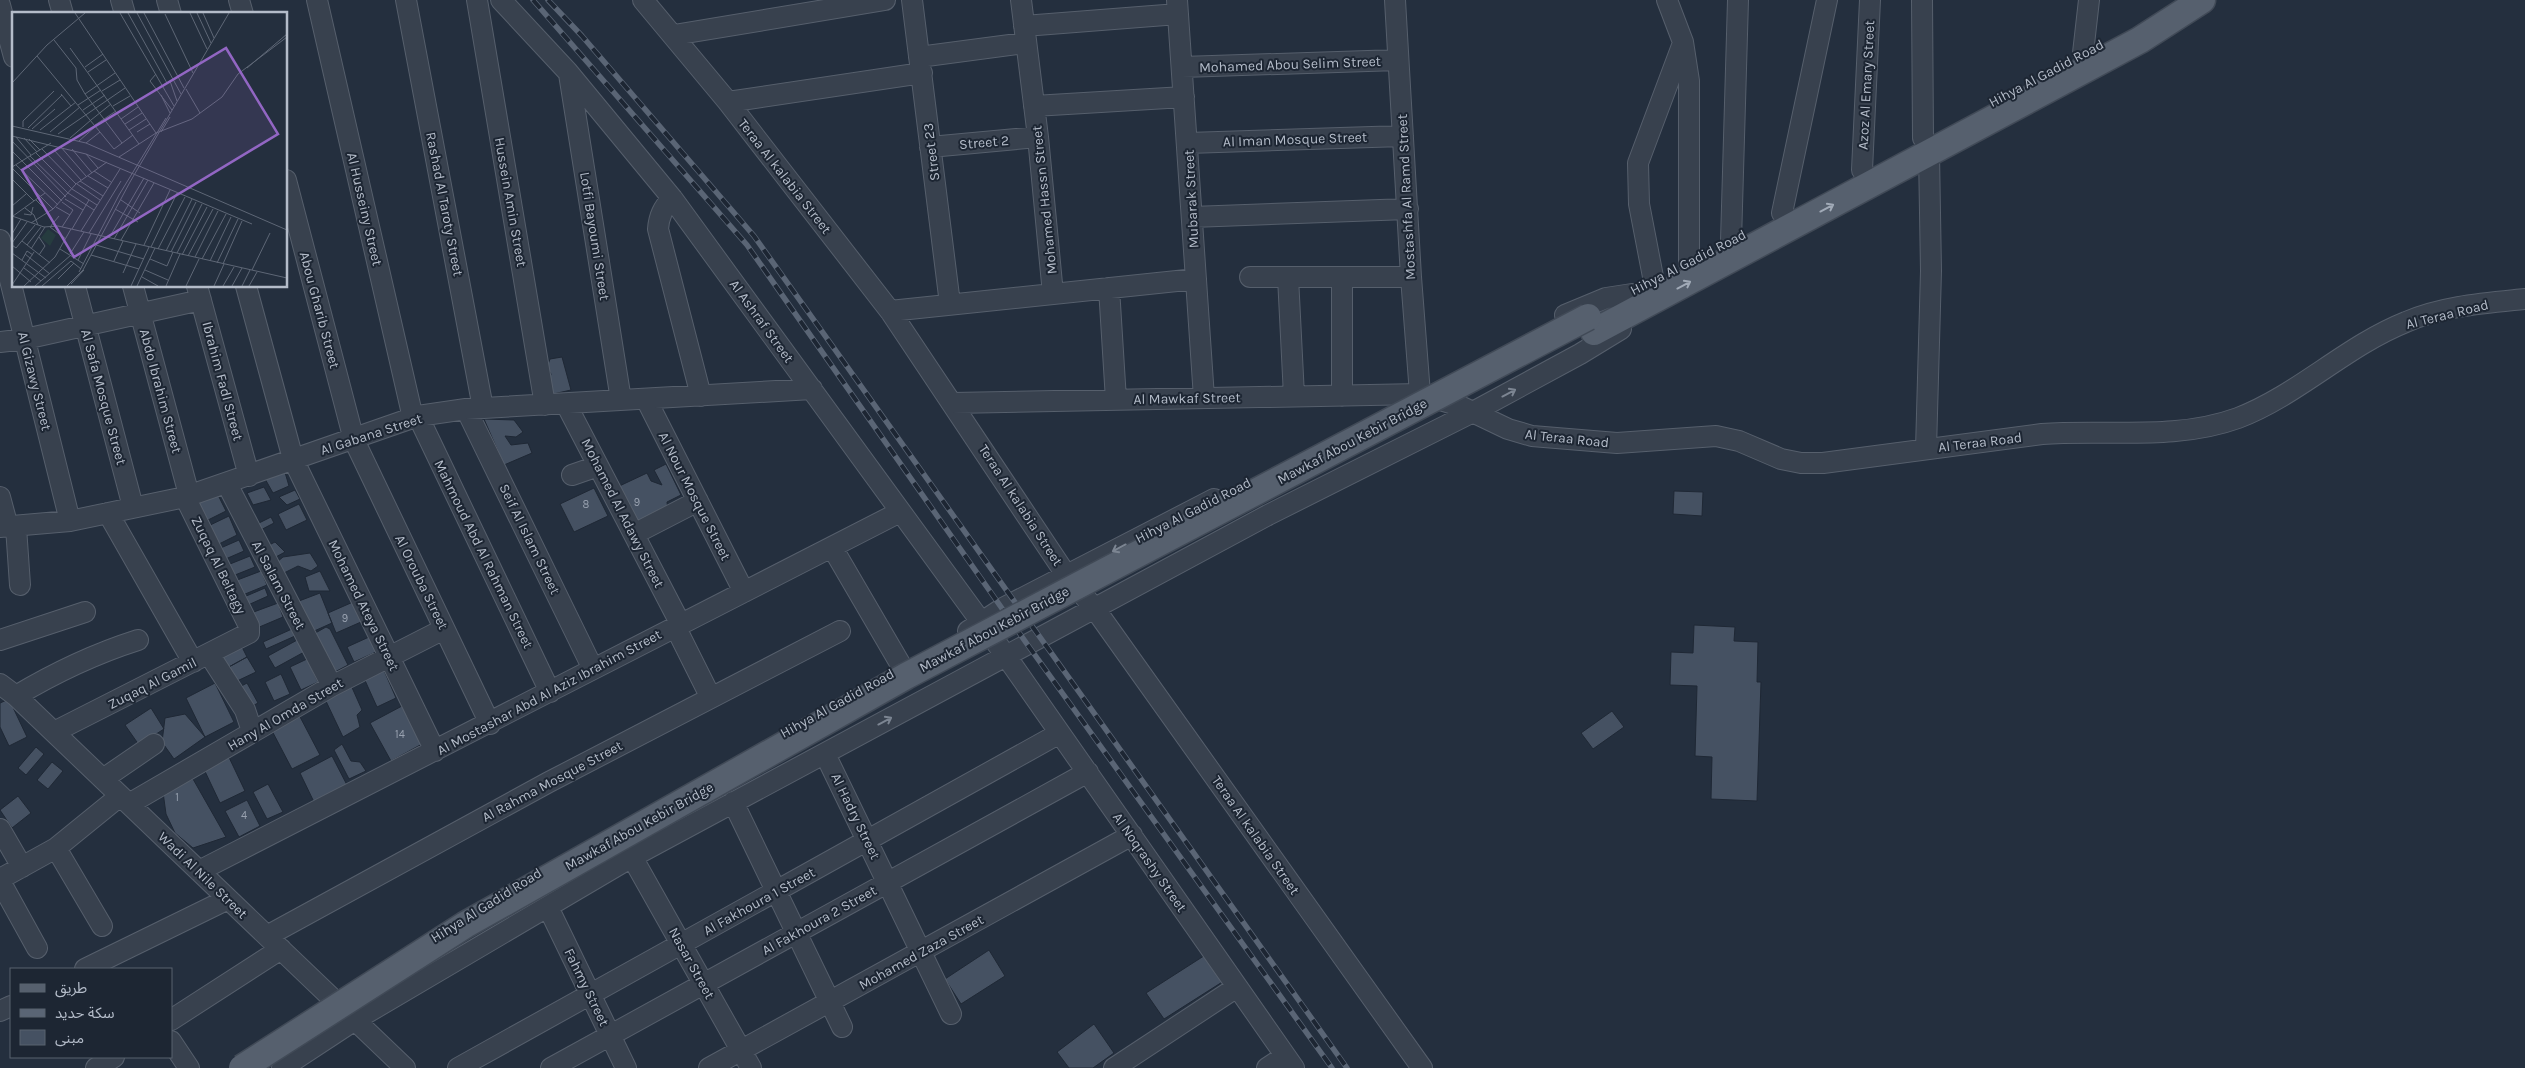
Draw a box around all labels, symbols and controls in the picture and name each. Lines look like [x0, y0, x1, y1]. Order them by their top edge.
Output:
inset map [12, 12, 288, 288]
street label: Azoz Al Emary Street [1855, 20, 1878, 150]
street label: Hihya Al Gadid Road [1986, 36, 2107, 111]
street label: Mohamed Abou Selim Street [1199, 53, 1381, 76]
street label: Mostashfa Al Ramd Street [1394, 114, 1419, 280]
street label: Teraa Al kalabia Street [734, 115, 835, 237]
street label: Street 23 [920, 122, 943, 182]
street label: Mohamed Hassn Street [1028, 125, 1061, 275]
street label: Al Iman Mosque Street [1223, 128, 1367, 151]
street label: Rashad Al Taroty Street [422, 131, 467, 278]
street label: Street 2 [958, 132, 1010, 153]
street label: Hussein Amin Street [491, 136, 530, 268]
street label: Mubarak Street [1180, 149, 1203, 249]
street label: Al Husseiny Street [343, 151, 386, 267]
street label: Lotfi Bayoumi Street [576, 171, 613, 302]
one-way arrow [1819, 203, 1834, 213]
street label: Hihya Al Gadid Road [1627, 226, 1749, 299]
street label: Abou Gharib Street [296, 250, 343, 370]
street label: Al Ashraf Street [726, 276, 797, 366]
one-way arrow [1676, 280, 1691, 290]
street label: Al Teraa Road [2404, 296, 2490, 333]
street label: Ibrahim Fadl Street [198, 320, 247, 443]
street label: Al Safa Mosque Street [77, 327, 130, 467]
street label: Abdo Ibrahim Street [136, 327, 185, 455]
street label: Al Gizawy Street [14, 330, 55, 432]
one-way arrow [1501, 387, 1515, 397]
street label: Al Mawkaf Street [1133, 389, 1241, 408]
street label: Mawkaf Abou Kebir Bridge [1274, 395, 1430, 488]
street label: Al Gabana Street [318, 410, 424, 459]
street label: Al Teraa Road [1524, 426, 1610, 451]
street label: Al Nour Mosque Street [655, 429, 734, 563]
street label: Al Teraa Road [1937, 429, 2023, 456]
street label: Mohamed Al Adawy Street [577, 436, 668, 591]
street label: Teraa Al kalabia Street [975, 441, 1066, 569]
street label: Mahmoud Abd Al Rahman Street [430, 457, 537, 651]
street label: Hihya Al Gadid Road [1132, 474, 1254, 547]
street label: Seif Al Islam Street [495, 481, 564, 597]
house number: 9 [634, 496, 640, 509]
house number: 8 [583, 498, 590, 511]
street label: Zuqaq Al Beltagy [187, 513, 250, 617]
street label: Al Orouba Street [391, 532, 452, 632]
street label: Mohamed Ateya Street [324, 537, 403, 674]
street label: Al Salam Street [248, 538, 309, 632]
one-way arrow [1112, 544, 1127, 553]
street label: Mawkaf Abou Kebir Bridge [916, 583, 1072, 676]
house number: 9 [342, 612, 348, 625]
street label: Al Mostashar Abd Al Aziz Ibrahim Street [434, 626, 664, 759]
street label: Zuqaq Al Gamil [105, 654, 199, 713]
street label: Hihya Al Gadid Road [777, 665, 897, 742]
street label: Hany Al Omda Street [224, 674, 346, 754]
one-way arrow [877, 716, 892, 725]
house number: 14 [395, 728, 405, 741]
street label: Al Rahma Mosque Street [479, 737, 625, 826]
street label: Al Hadry Street [827, 770, 884, 862]
street label: Teraa Al kalabia Street [1208, 773, 1303, 898]
street label: Mawkaf Abou Kebir Bridge [562, 778, 716, 874]
house number: 1 [175, 791, 179, 804]
house number: 4 [241, 809, 247, 822]
street label: Al Noqrashy Street [1109, 809, 1190, 915]
street label: Wadi Al Nile Street [154, 828, 251, 922]
street label: Hihya Al Gadid Road [428, 864, 545, 947]
street label: Al Fakhoura 1 Street [700, 864, 818, 939]
street label: Al Fakhoura 2 Street [759, 882, 880, 959]
street label: Mohamed Zaza Street [856, 911, 986, 994]
street label: Nasar Street [665, 924, 718, 1002]
street label: Fahmy Street [560, 946, 613, 1029]
legend [10, 968, 172, 1058]
text: طريق [55, 979, 87, 998]
text: سكة حديد [55, 1004, 115, 1022]
text: مبنى [55, 1029, 84, 1047]

